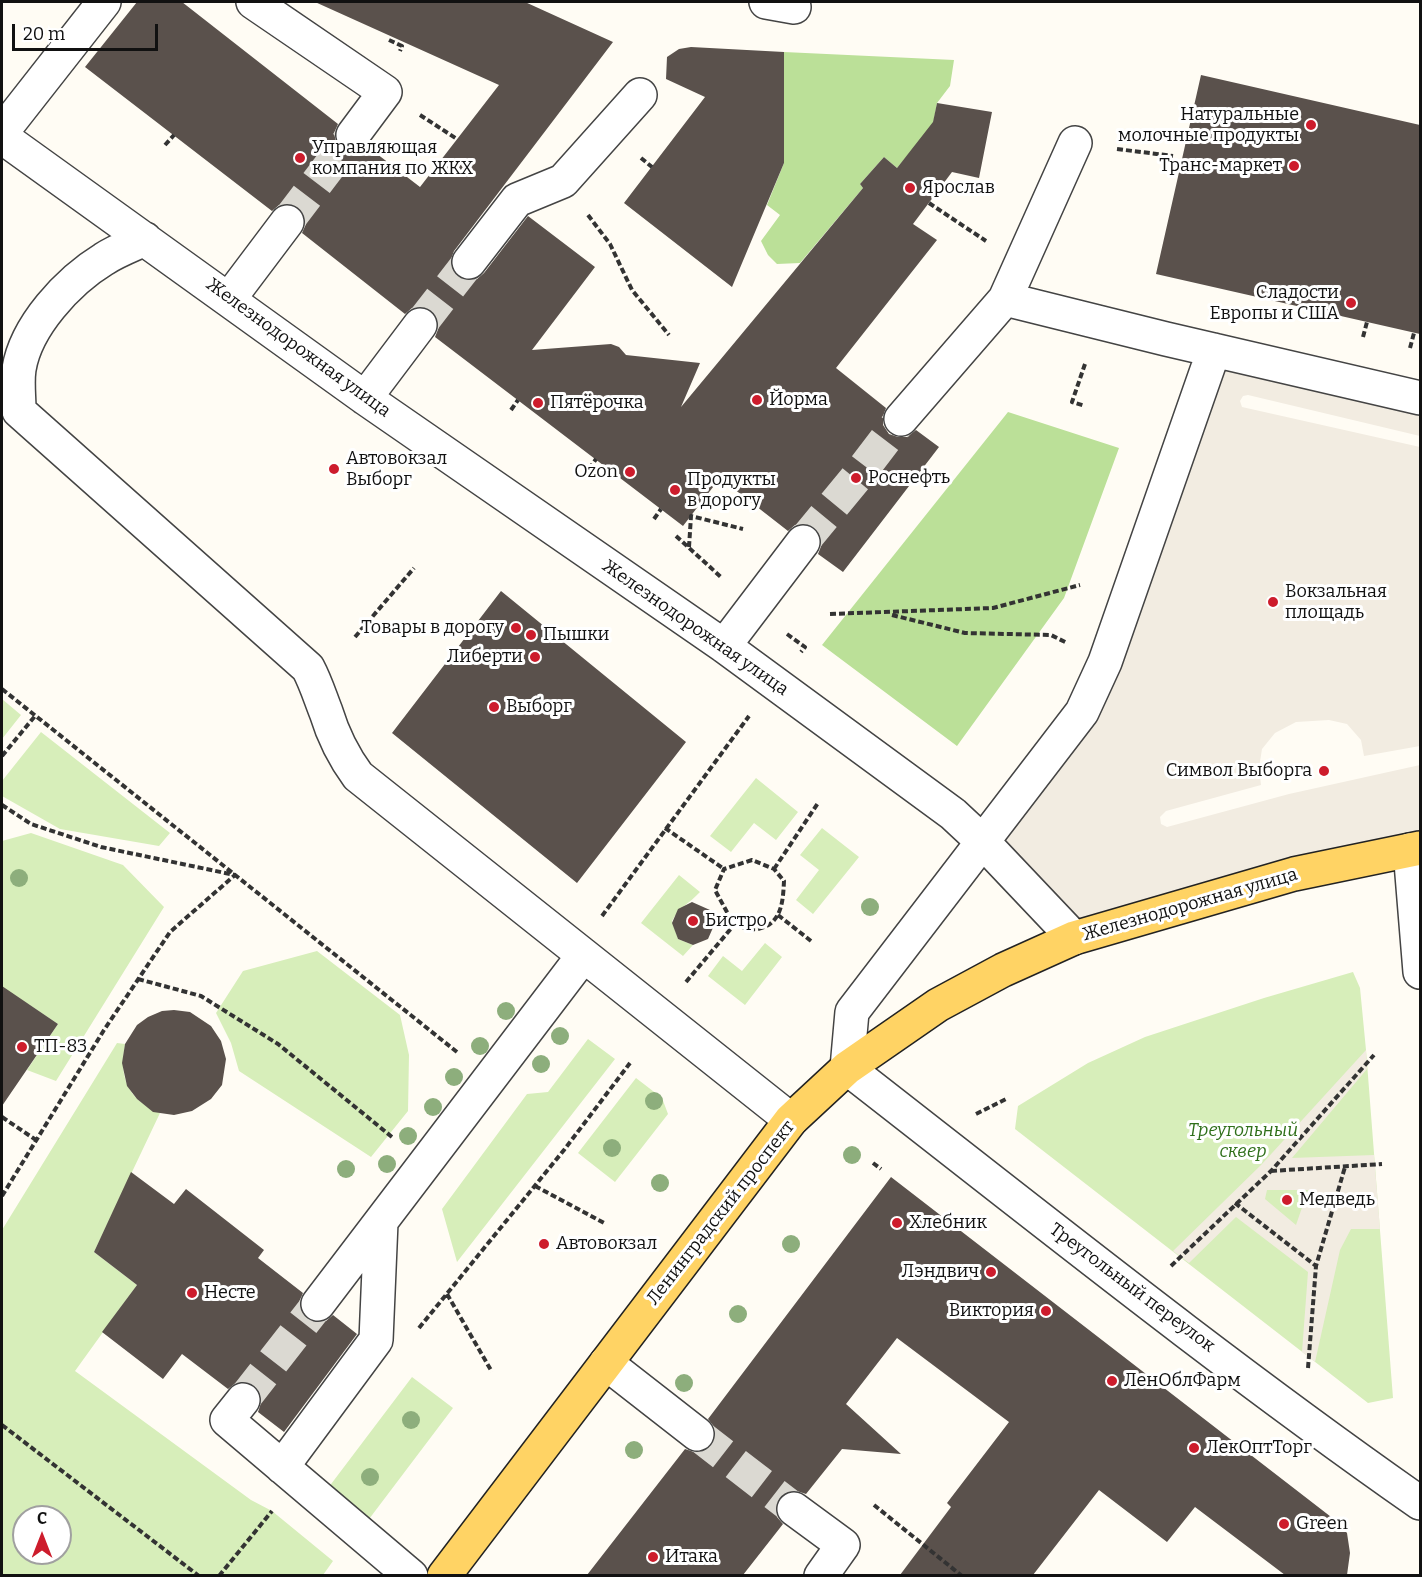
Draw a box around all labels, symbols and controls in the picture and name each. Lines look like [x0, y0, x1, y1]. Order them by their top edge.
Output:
scale bar [15, 12, 160, 50]
text: 20 m [23, 23, 65, 45]
place label: Натуральные молочные продукты [1118, 104, 1299, 146]
marker: Натуральные молочные продукты [1304, 118, 1318, 132]
place label: Управляющая компания по ЖКХ [312, 137, 473, 180]
marker: Управляющая компания по ЖКХ [293, 151, 307, 165]
place label: Транс-маркет [1159, 155, 1282, 177]
marker: Транс-маркет [1287, 159, 1301, 173]
place label: Ярослав [922, 177, 995, 199]
marker: Ярослав [903, 181, 917, 195]
street label: Железнодорожная улица [202, 274, 394, 422]
place label: Сладости Европы и США [1209, 282, 1339, 324]
marker: Сладости Европы и США [1344, 296, 1358, 310]
place label: Йорма [769, 389, 828, 411]
place label: Пятёрочка [550, 392, 644, 414]
marker: Йорма [750, 393, 764, 407]
marker: Пятёрочка [531, 396, 545, 410]
place label: Автовокзал Выборг [346, 448, 447, 490]
place label: Ozon [574, 461, 618, 483]
marker: Автовокзал Выборг [327, 462, 341, 476]
marker: Ozon [623, 465, 637, 479]
place label: Роснефть [868, 467, 950, 489]
place label: Продукты в дорогу [687, 469, 776, 512]
marker: Роснефть [849, 471, 863, 485]
marker: Продукты в дорогу [668, 483, 682, 497]
street label: Железнодорожная улица [598, 555, 792, 701]
place label: Вокзальная площадь [1285, 581, 1387, 624]
marker: Вокзальная площадь [1266, 595, 1280, 609]
place label: Товары в дорогу [361, 617, 504, 639]
marker: Товары в дорогу [509, 621, 523, 635]
place label: Пышки [543, 624, 609, 646]
marker: Пышки [524, 628, 538, 642]
place label: Либерти [447, 646, 523, 668]
marker: Либерти [528, 650, 542, 664]
place label: Выборг [506, 696, 572, 718]
marker: Выборг [487, 700, 501, 714]
place label: Символ Выборга [1166, 760, 1312, 782]
marker: Символ Выборга [1317, 764, 1331, 778]
street label: Железнодорожная улица [1080, 864, 1300, 946]
place label: Бистро [705, 910, 767, 932]
marker: Бистро [686, 914, 700, 928]
place label: ТП-83 [34, 1036, 87, 1058]
marker: ТП-83 [15, 1040, 29, 1054]
street label: Ленинградский проспект [642, 1117, 800, 1309]
park label: Треугольный сквер [1188, 1120, 1298, 1162]
place label: Медведь [1299, 1189, 1375, 1211]
marker: Медведь [1280, 1193, 1294, 1207]
place label: Хлебник [909, 1212, 987, 1234]
marker: Хлебник [890, 1216, 904, 1230]
street label: Треугольный переулок [1045, 1219, 1219, 1357]
place label: Автовокзал [556, 1233, 657, 1255]
marker: Автовокзал [537, 1237, 551, 1251]
place label: Лэндвич [902, 1261, 979, 1283]
marker: Лэндвич [984, 1265, 998, 1279]
place label: Несте [204, 1282, 256, 1304]
marker: Несте [185, 1286, 199, 1300]
place label: Виктория [949, 1300, 1034, 1322]
marker: Виктория [1039, 1304, 1053, 1318]
place label: ЛенОблФарм [1124, 1370, 1241, 1392]
marker: ЛенОблФарм [1105, 1374, 1119, 1388]
place label: ЛекОптТорг [1206, 1437, 1312, 1459]
marker: ЛекОптТорг [1187, 1441, 1201, 1455]
north arrow [12, 1505, 72, 1565]
text: С [37, 1509, 47, 1528]
place label: Green [1296, 1513, 1348, 1535]
marker: Green [1277, 1517, 1291, 1531]
place label: Итака [665, 1546, 718, 1568]
marker: Итака [646, 1550, 660, 1564]

